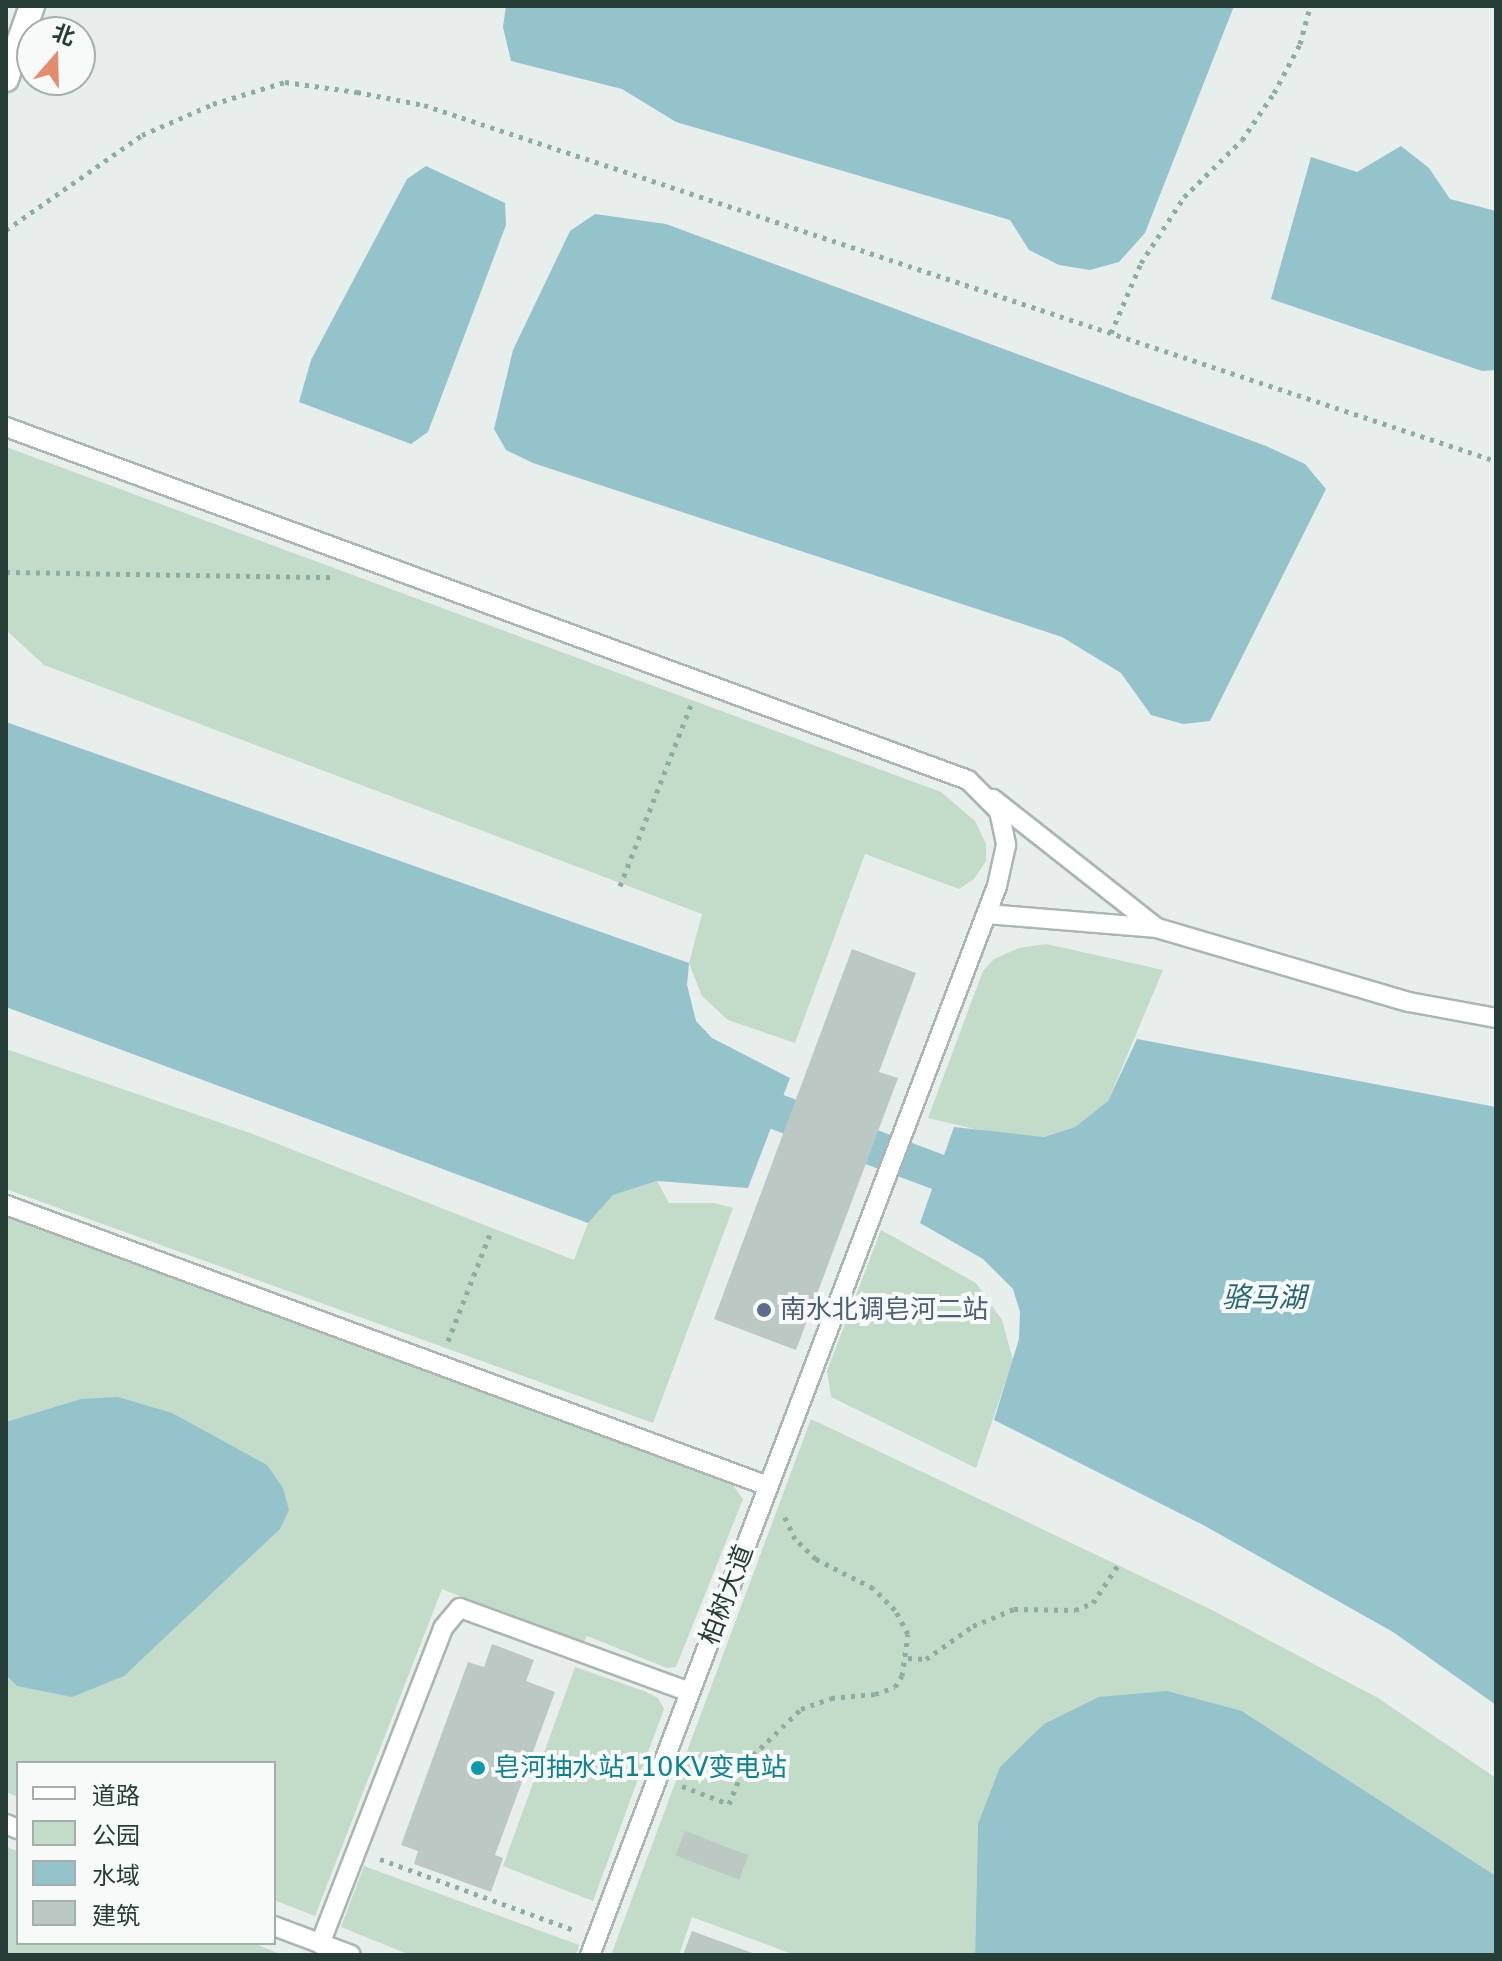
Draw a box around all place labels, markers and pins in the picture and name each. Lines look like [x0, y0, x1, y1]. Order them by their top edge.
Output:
place label: 南水北调皂河二站 [780, 1294, 988, 1326]
marker: 南水北调皂河二站 [755, 1301, 773, 1319]
place label: 皂河抽水站110KV变电站 [494, 1752, 786, 1784]
marker: 皂河抽水站110KV变电站 [469, 1759, 487, 1777]

